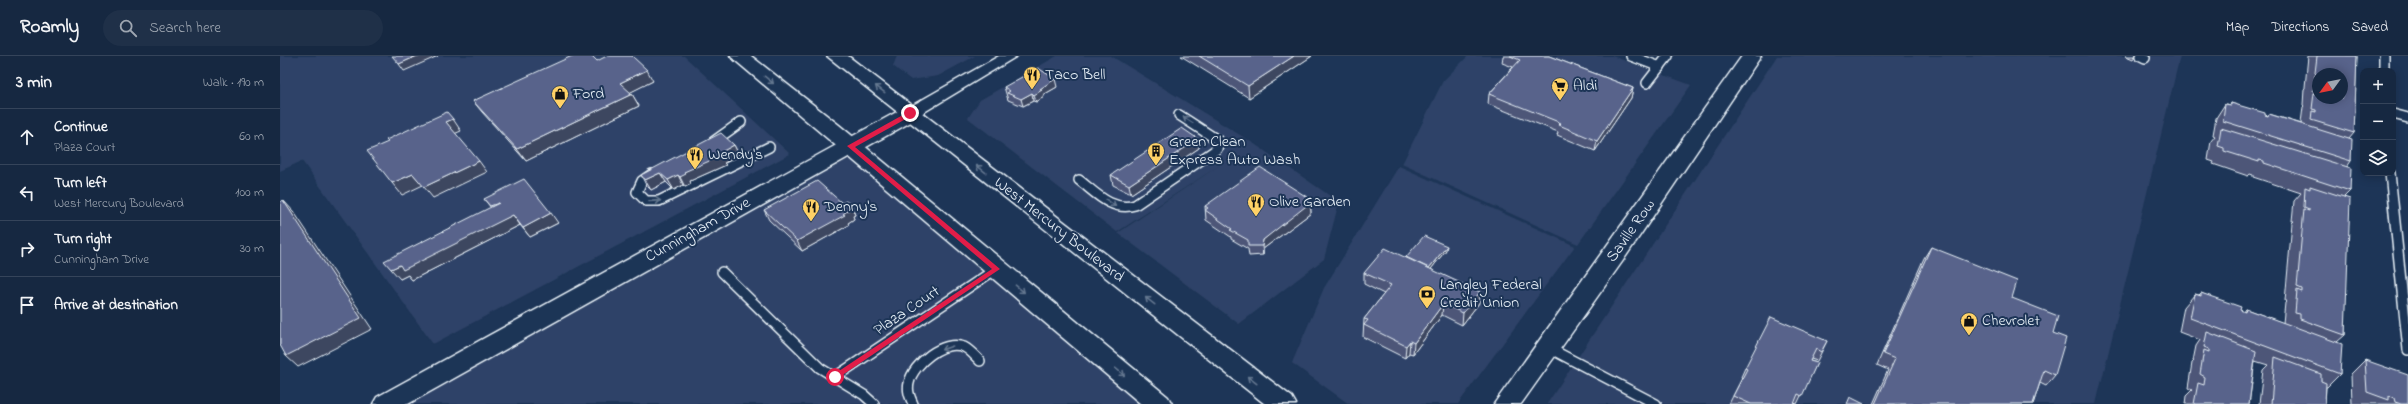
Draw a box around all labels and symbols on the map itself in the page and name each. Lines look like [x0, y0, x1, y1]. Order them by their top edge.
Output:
place label: Taco Bell [1045, 63, 1106, 87]
restaurant icon: Taco Bell [1022, 65, 1042, 90]
north arrow [2312, 68, 2348, 104]
place label: Aldi [1573, 74, 1598, 98]
one-way arrow [764, 76, 775, 85]
supermarket icon: Aldi [1550, 76, 1570, 101]
place label: Ford [572, 82, 604, 106]
shop icon: Ford [550, 84, 570, 109]
one-way arrow [874, 85, 885, 94]
route end [901, 104, 919, 122]
one-way arrow [1183, 116, 1194, 124]
place label: Green Clean Express Auto Wash [1169, 130, 1300, 172]
building icon: Green Clean Express Auto Wash [1146, 141, 1166, 166]
place label: Wendy's [708, 143, 763, 167]
restaurant icon: Wendy's [685, 145, 705, 170]
one-way arrow [976, 165, 987, 173]
street label: West Mercury Boulevard [989, 171, 1129, 289]
place label: Olive Garden [1269, 190, 1351, 214]
street label: Cunningham Drive [641, 191, 756, 269]
restaurant icon: Olive Garden [1246, 192, 1266, 217]
place label: Denny's [823, 195, 877, 219]
street label: Saville Row [1600, 195, 1662, 267]
one-way arrow [648, 197, 661, 204]
restaurant icon: Denny's [801, 197, 821, 222]
one-way arrow [1105, 199, 1116, 207]
place label: Langley Federal Credit Union [1440, 273, 1542, 315]
street label: Plaza Court [869, 280, 946, 342]
one-way arrow [1015, 284, 1025, 293]
bank icon: Langley Federal Credit Union [1417, 284, 1437, 309]
one-way arrow [1144, 296, 1155, 305]
place label: Chevrolet [1982, 309, 2040, 333]
shop icon: Chevrolet [1959, 311, 1979, 336]
one-way arrow [940, 345, 953, 352]
one-way arrow [1115, 367, 1125, 376]
route start [826, 368, 844, 386]
one-way arrow [1247, 376, 1258, 384]

